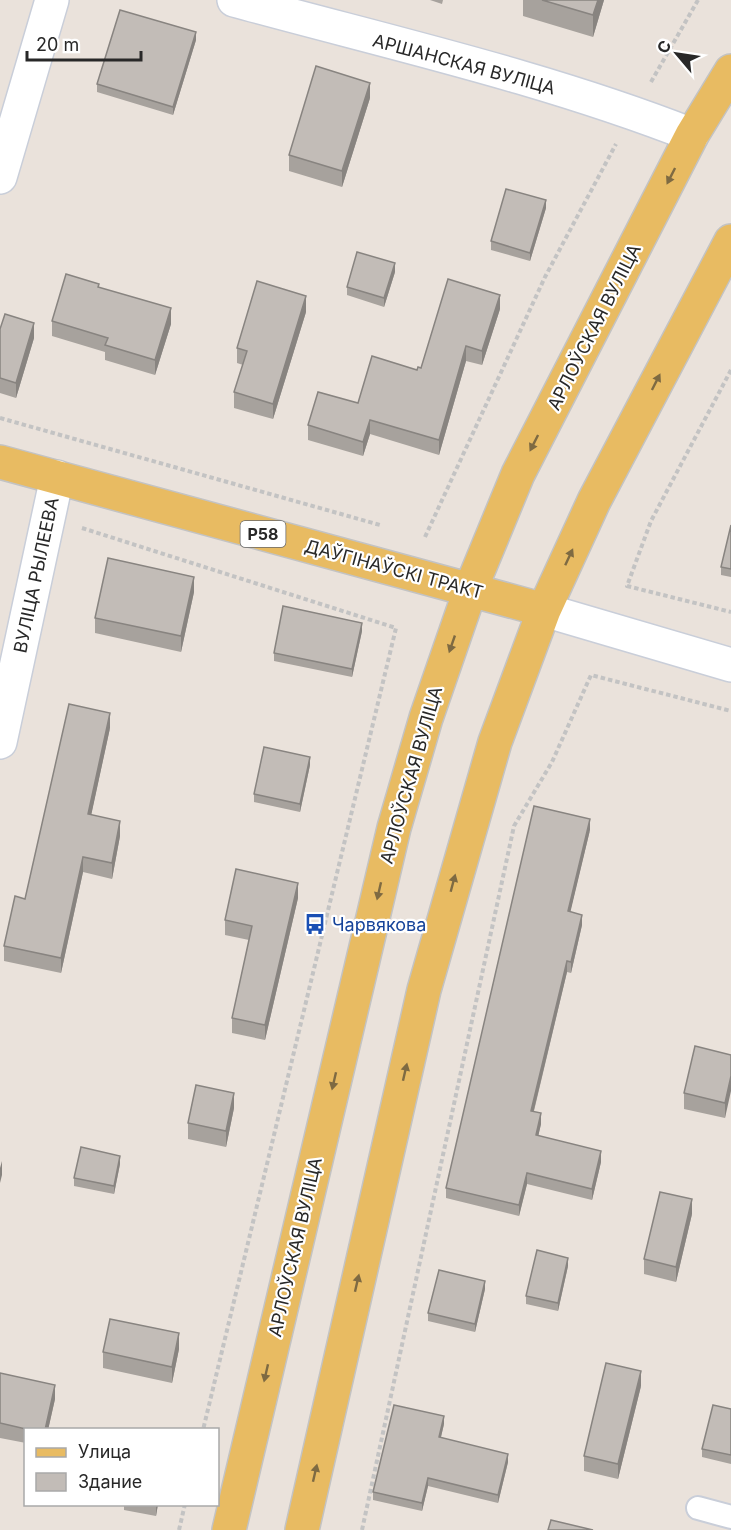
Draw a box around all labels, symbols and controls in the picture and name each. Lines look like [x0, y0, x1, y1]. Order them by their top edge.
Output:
scale bar [27, 24, 141, 62]
north arrow [647, 24, 707, 84]
street label: АРШАНСКАЯ ВУЛІЦА [370, 30, 558, 98]
text: 20 m [36, 34, 79, 55]
text: С [652, 37, 676, 57]
one-way arrow [666, 168, 676, 185]
street label: АРЛОЎСКАЯ ВУЛІЦА [542, 240, 645, 414]
one-way arrow [651, 374, 661, 391]
one-way arrow [529, 435, 539, 452]
street label: ВУЛІЦА РЫЛЕЕВА [9, 495, 63, 655]
road number: Р58 [240, 521, 286, 547]
street label: ДАЎГІНАЎСКІ ТРАКТ [302, 534, 486, 603]
one-way arrow [564, 547, 574, 565]
one-way arrow [446, 635, 456, 653]
street label: АРЛОЎСКАЯ ВУЛІЦА [375, 684, 446, 866]
one-way arrow [449, 874, 458, 892]
one-way arrow [373, 882, 383, 900]
bus stop icon: Чарвякова [303, 912, 327, 936]
place label: Чарвякова [332, 914, 426, 935]
one-way arrow [401, 1062, 410, 1081]
one-way arrow [328, 1071, 338, 1090]
street label: АРЛОЎСКАЯ ВУЛІЦА [263, 1155, 326, 1339]
one-way arrow [353, 1273, 363, 1292]
one-way arrow [260, 1364, 270, 1382]
legend [24, 1428, 219, 1506]
text: Улица [78, 1441, 131, 1462]
one-way arrow [310, 1464, 320, 1482]
text: Здание [78, 1471, 142, 1492]

